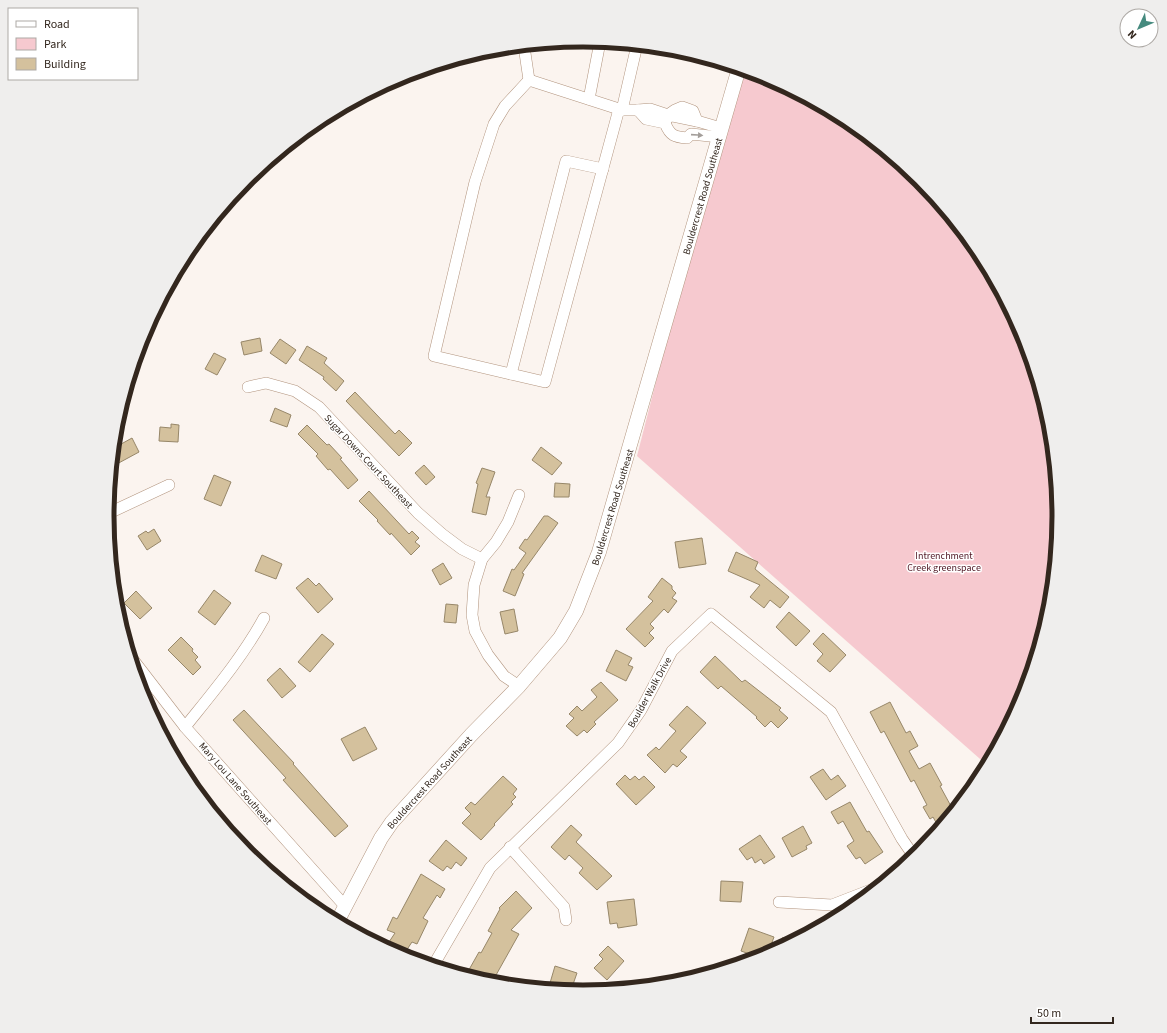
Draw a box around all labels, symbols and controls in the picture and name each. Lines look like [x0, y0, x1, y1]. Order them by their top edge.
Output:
legend [8, 8, 138, 80]
north arrow [1119, 8, 1159, 48]
text: Road [44, 16, 70, 33]
text: N [1124, 27, 1140, 42]
text: Park [44, 36, 66, 53]
text: Building [44, 56, 86, 73]
one-way arrow [691, 131, 704, 138]
street label: Bouldercrest Road Southeast [680, 136, 727, 256]
street label: Sugar Downs Court Southeast [321, 411, 416, 512]
street label: Bouldercrest Road Southeast [589, 447, 638, 567]
park label: Intrenchment Creek greenspace [907, 549, 981, 575]
street label: Boulder Walk Drive [625, 654, 675, 731]
street label: Bouldercrest Road Southeast [384, 733, 476, 832]
street label: Mary Lou Lane Southeast [196, 739, 275, 828]
scale bar [1031, 999, 1113, 1025]
text: 50 m [1037, 1005, 1061, 1022]

